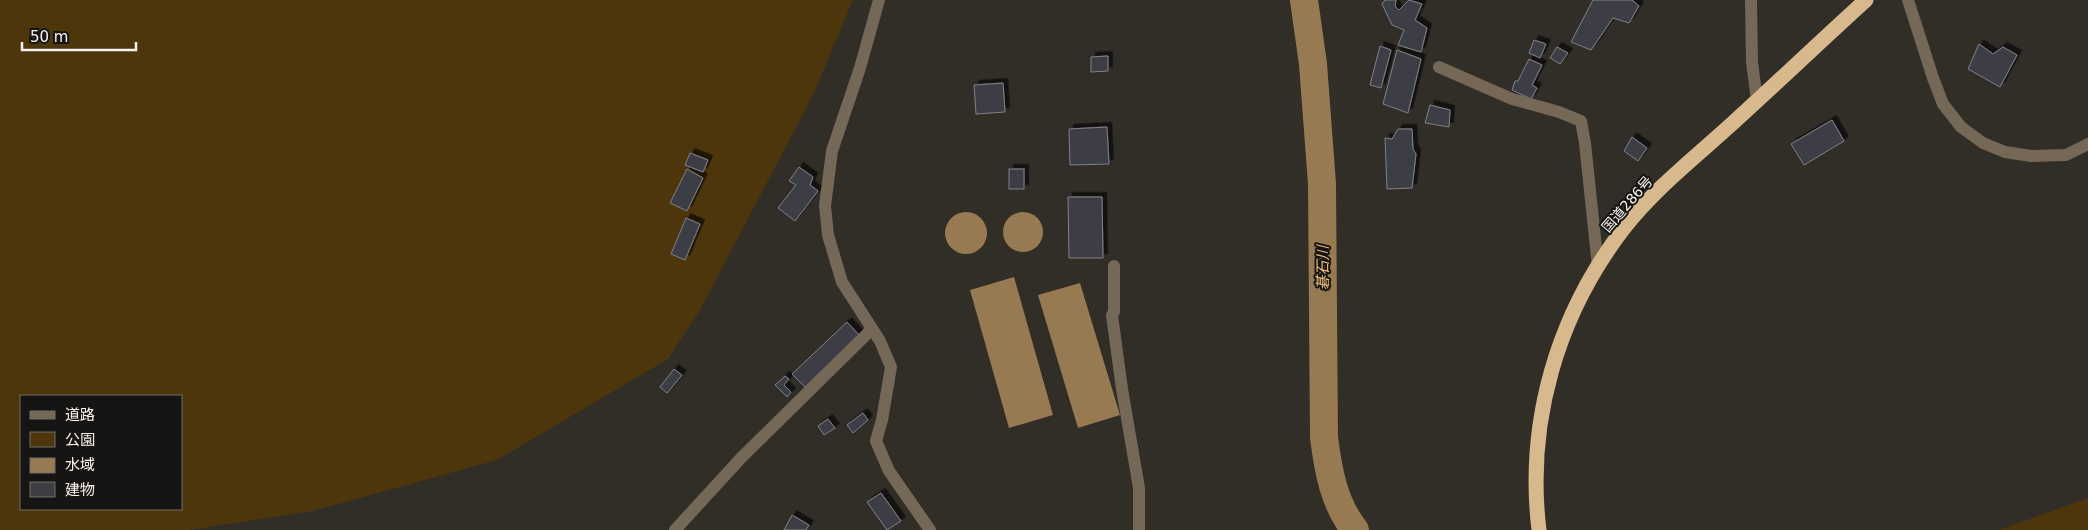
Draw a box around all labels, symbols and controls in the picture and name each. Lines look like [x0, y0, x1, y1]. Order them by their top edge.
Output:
scale bar [22, 20, 136, 52]
text: 50 m [30, 28, 68, 46]
street label: 国道286号 [1598, 173, 1656, 235]
water label: 碁石川 [1314, 244, 1332, 291]
legend [20, 395, 182, 510]
text: 道路 [65, 406, 95, 424]
text: 公園 [65, 431, 95, 449]
text: 水域 [65, 456, 95, 474]
text: 建物 [65, 481, 95, 499]

